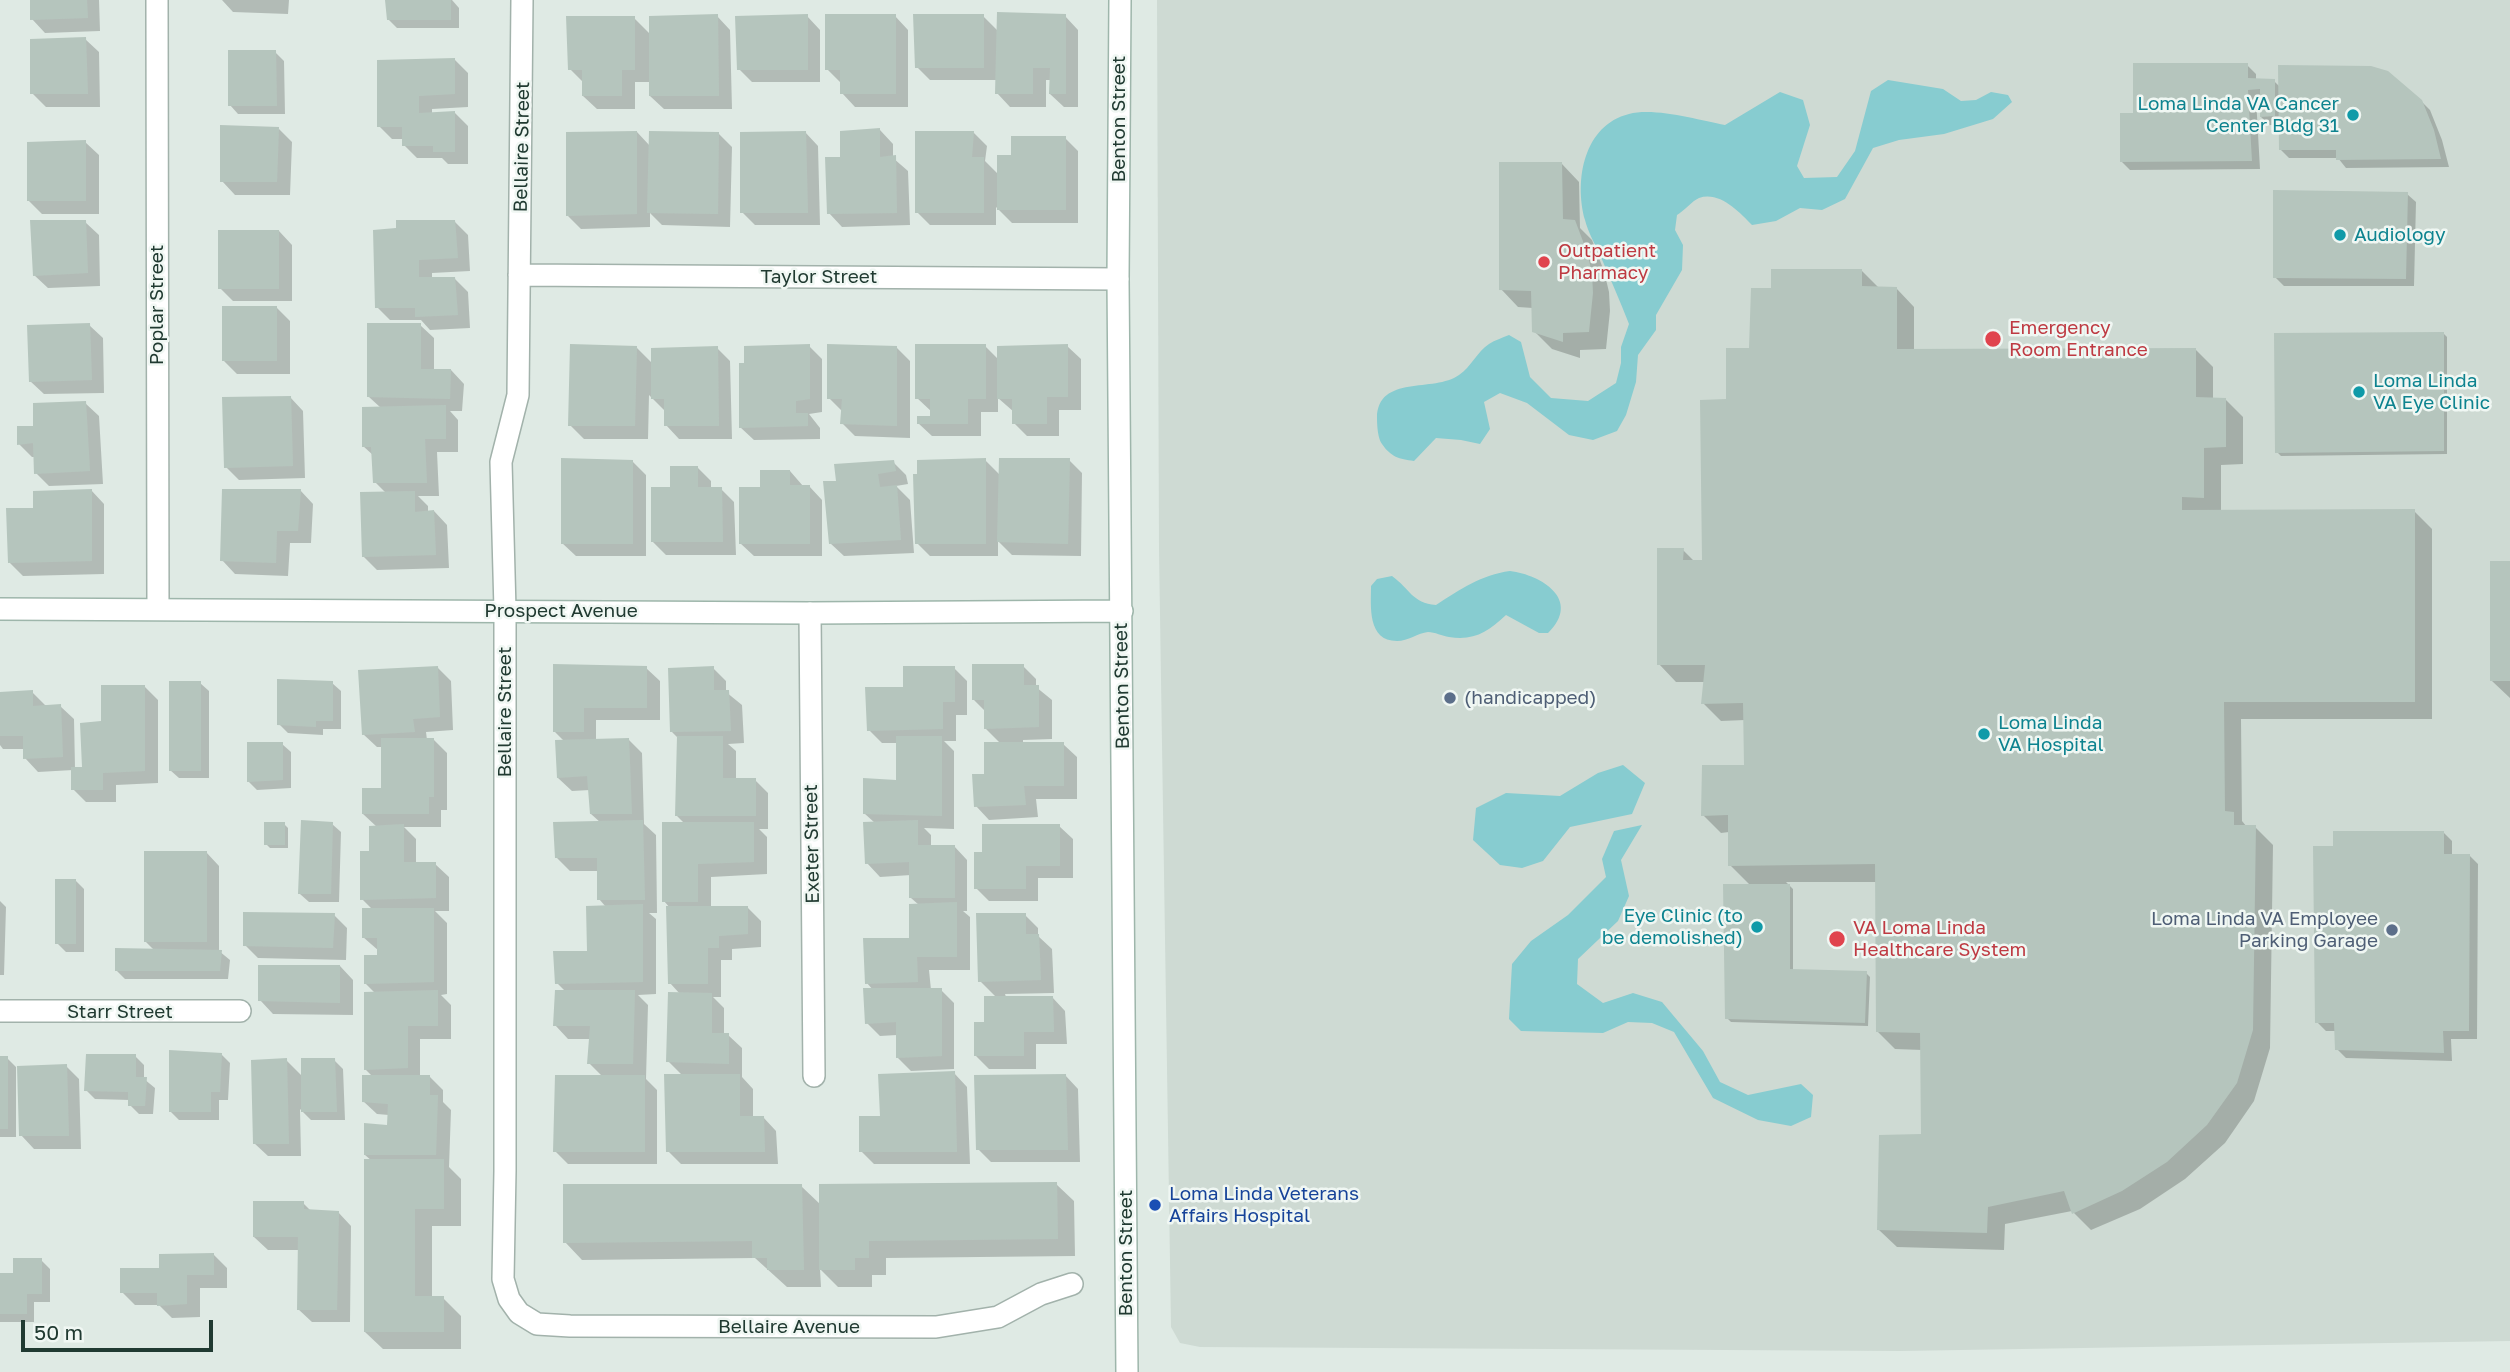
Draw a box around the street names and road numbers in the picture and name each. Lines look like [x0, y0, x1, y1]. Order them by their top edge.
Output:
street label: Benton Street [1108, 56, 1130, 182]
street label: Bellaire Street [509, 81, 535, 213]
street label: Poplar Street [146, 245, 168, 365]
street label: Taylor Street [761, 266, 877, 288]
street label: Prospect Avenue [484, 600, 638, 622]
street label: Benton Street [1109, 622, 1135, 750]
street label: Bellaire Street [494, 647, 516, 777]
street label: Exeter Street [800, 784, 824, 904]
street label: Starr Street [67, 1001, 173, 1023]
street label: Benton Street [1115, 1190, 1137, 1316]
street label: Bellaire Avenue [718, 1316, 860, 1338]

